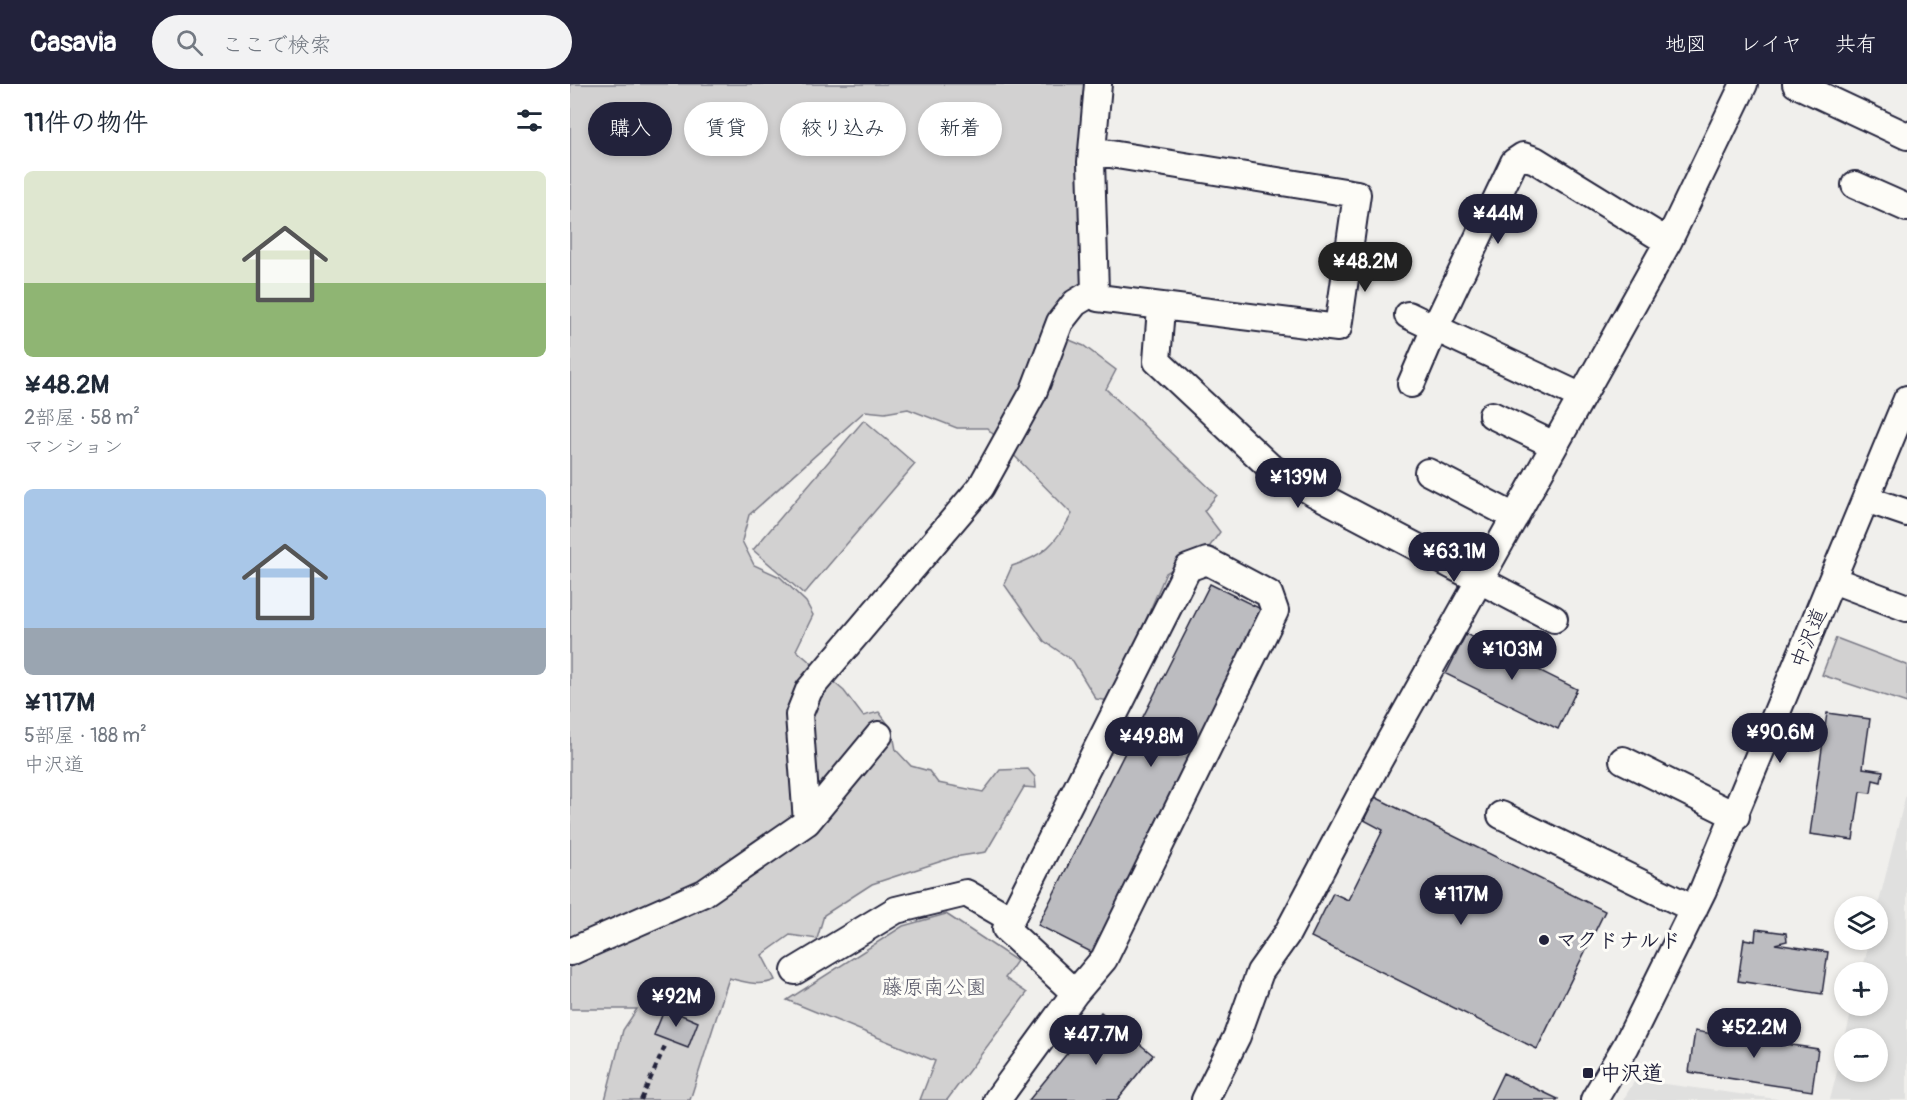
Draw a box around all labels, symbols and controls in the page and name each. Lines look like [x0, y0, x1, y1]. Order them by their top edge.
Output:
search box [152, 15, 572, 69]
text: Casavia [30, 25, 116, 60]
icon: search [173, 26, 206, 59]
text: ここで検索 [221, 31, 331, 59]
text: 地図 [1665, 31, 1707, 58]
text: レイヤ [1740, 31, 1802, 58]
text: 共有 [1835, 31, 1877, 58]
chip: 購入 [588, 102, 672, 156]
chip: 賃貸 [684, 102, 768, 156]
chip: 絞り込み [780, 102, 906, 156]
chip: 新着 [918, 102, 1002, 156]
icon: filters [513, 104, 546, 137]
text: 11件の物件 [24, 107, 148, 139]
pin: ¥44M [1462, 194, 1534, 245]
text: ¥44M [1472, 201, 1524, 226]
icon: home [231, 210, 339, 318]
pin: ¥48.2M [1316, 242, 1414, 293]
text: ¥48.2M [1332, 249, 1398, 274]
text: ¥48.2M [24, 369, 109, 401]
text: 2部屋 · 58 m² [24, 405, 140, 430]
text: マンション [24, 434, 123, 459]
pin: ¥139M [1256, 458, 1340, 509]
text: ¥139M [1269, 465, 1327, 490]
icon: home [231, 528, 339, 636]
pin: ¥63.1M [1405, 532, 1503, 583]
text: ¥63.1M [1422, 539, 1486, 564]
street label: 中沢道 [1785, 604, 1833, 672]
pin: ¥103M [1470, 630, 1554, 681]
text: ¥103M [1482, 637, 1542, 662]
text: ¥117M [24, 687, 95, 719]
pin: ¥90.6M [1731, 713, 1829, 764]
pin: ¥49.8M [1102, 717, 1200, 768]
text: ¥90.6M [1746, 720, 1814, 745]
text: 5部屋 · 188 m² [24, 723, 147, 748]
text: ¥49.8M [1119, 724, 1183, 749]
text: 中沢道 [24, 752, 84, 777]
pin: ¥117M [1419, 875, 1503, 926]
text: ¥117M [1434, 882, 1488, 907]
map controls [1834, 896, 1888, 1082]
button: layers [1834, 896, 1888, 950]
place label: マクドナルド [1556, 927, 1681, 954]
marker: マクドナルド [1537, 933, 1551, 947]
button: + [1834, 962, 1888, 1016]
park label: 藤原南公園 [882, 974, 987, 1001]
pin: ¥92M [640, 977, 712, 1028]
text: ¥92M [651, 984, 701, 1009]
pin: ¥52.2M [1705, 1008, 1803, 1059]
pin: ¥47.7M [1047, 1015, 1145, 1066]
text: ¥52.2M [1721, 1015, 1787, 1040]
text: ¥47.7M [1063, 1022, 1129, 1047]
button: − [1834, 1028, 1888, 1082]
place label: 中沢道 [1600, 1060, 1663, 1087]
marker: 中沢道 [1581, 1066, 1595, 1080]

